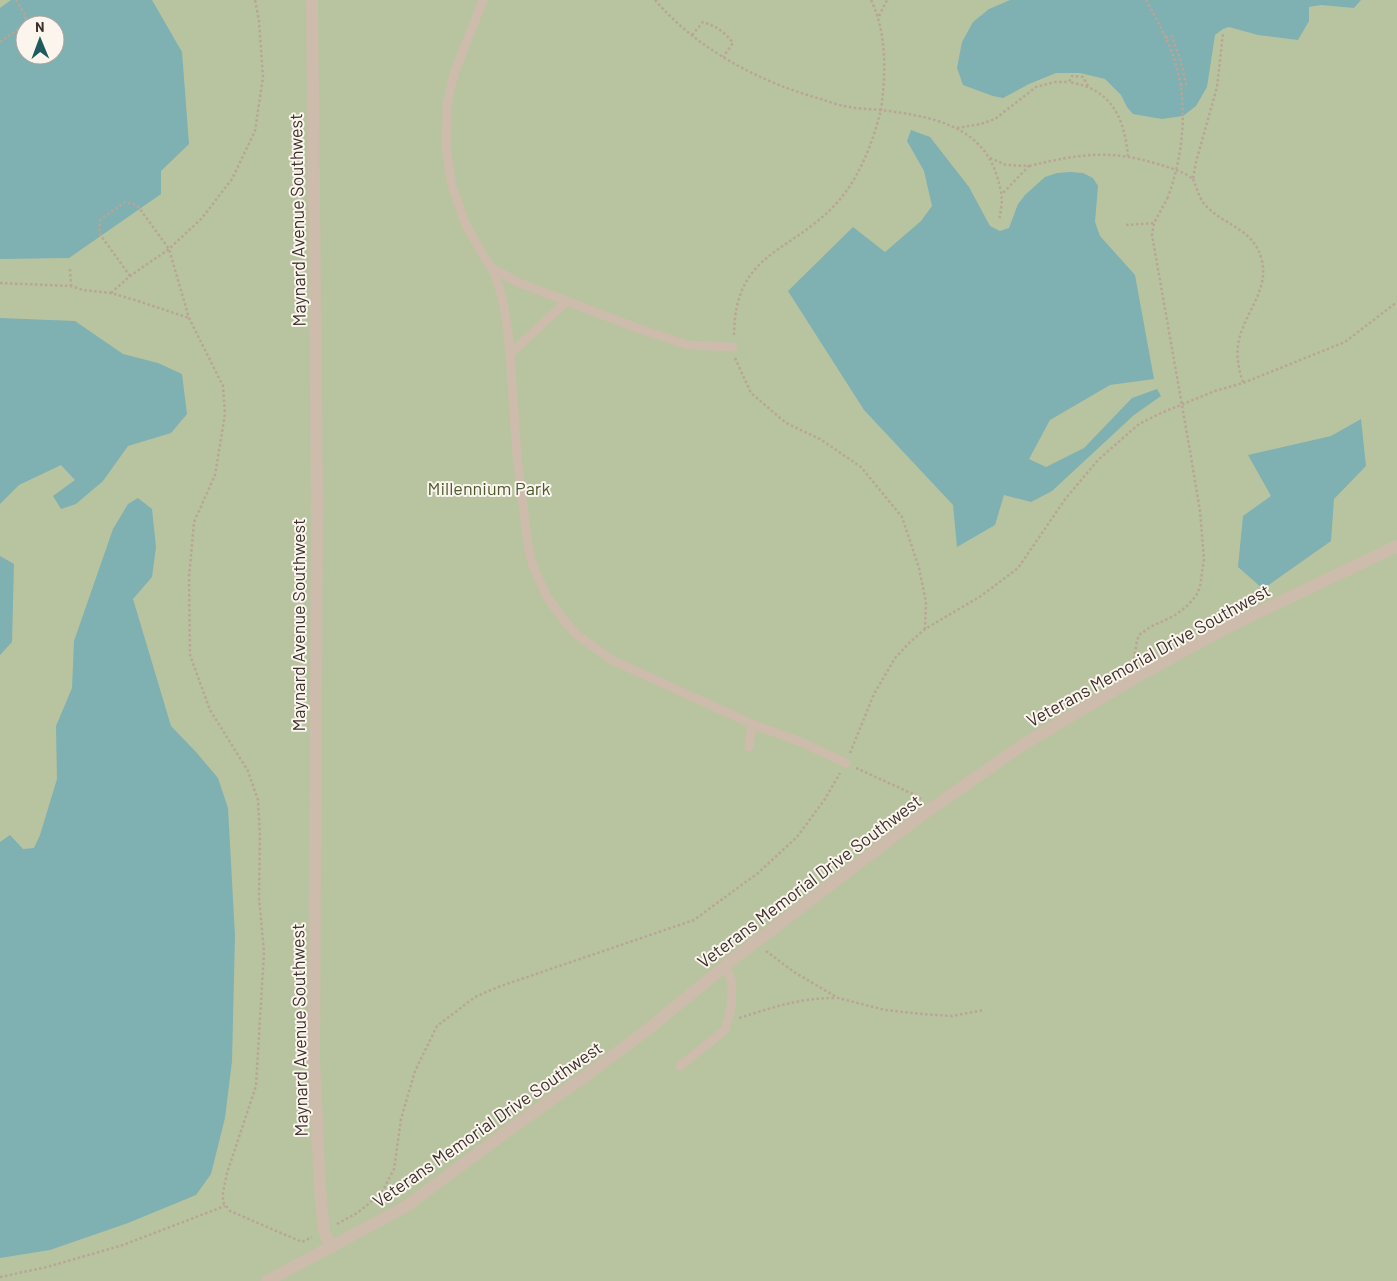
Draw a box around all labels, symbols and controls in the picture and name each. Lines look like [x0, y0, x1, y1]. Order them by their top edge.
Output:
north arrow [15, 15, 65, 65]
text: N [35, 18, 45, 35]
street label: Maynard Avenue Southwest [284, 113, 310, 327]
park label: Millennium Park [428, 477, 550, 499]
street label: Maynard Avenue Southwest [287, 518, 309, 732]
street label: Veterans Memorial Drive Southwest [1022, 579, 1274, 731]
street label: Veterans Memorial Drive Southwest [693, 789, 925, 973]
street label: Maynard Avenue Southwest [286, 923, 312, 1137]
street label: Veterans Memorial Drive Southwest [368, 1036, 606, 1212]

